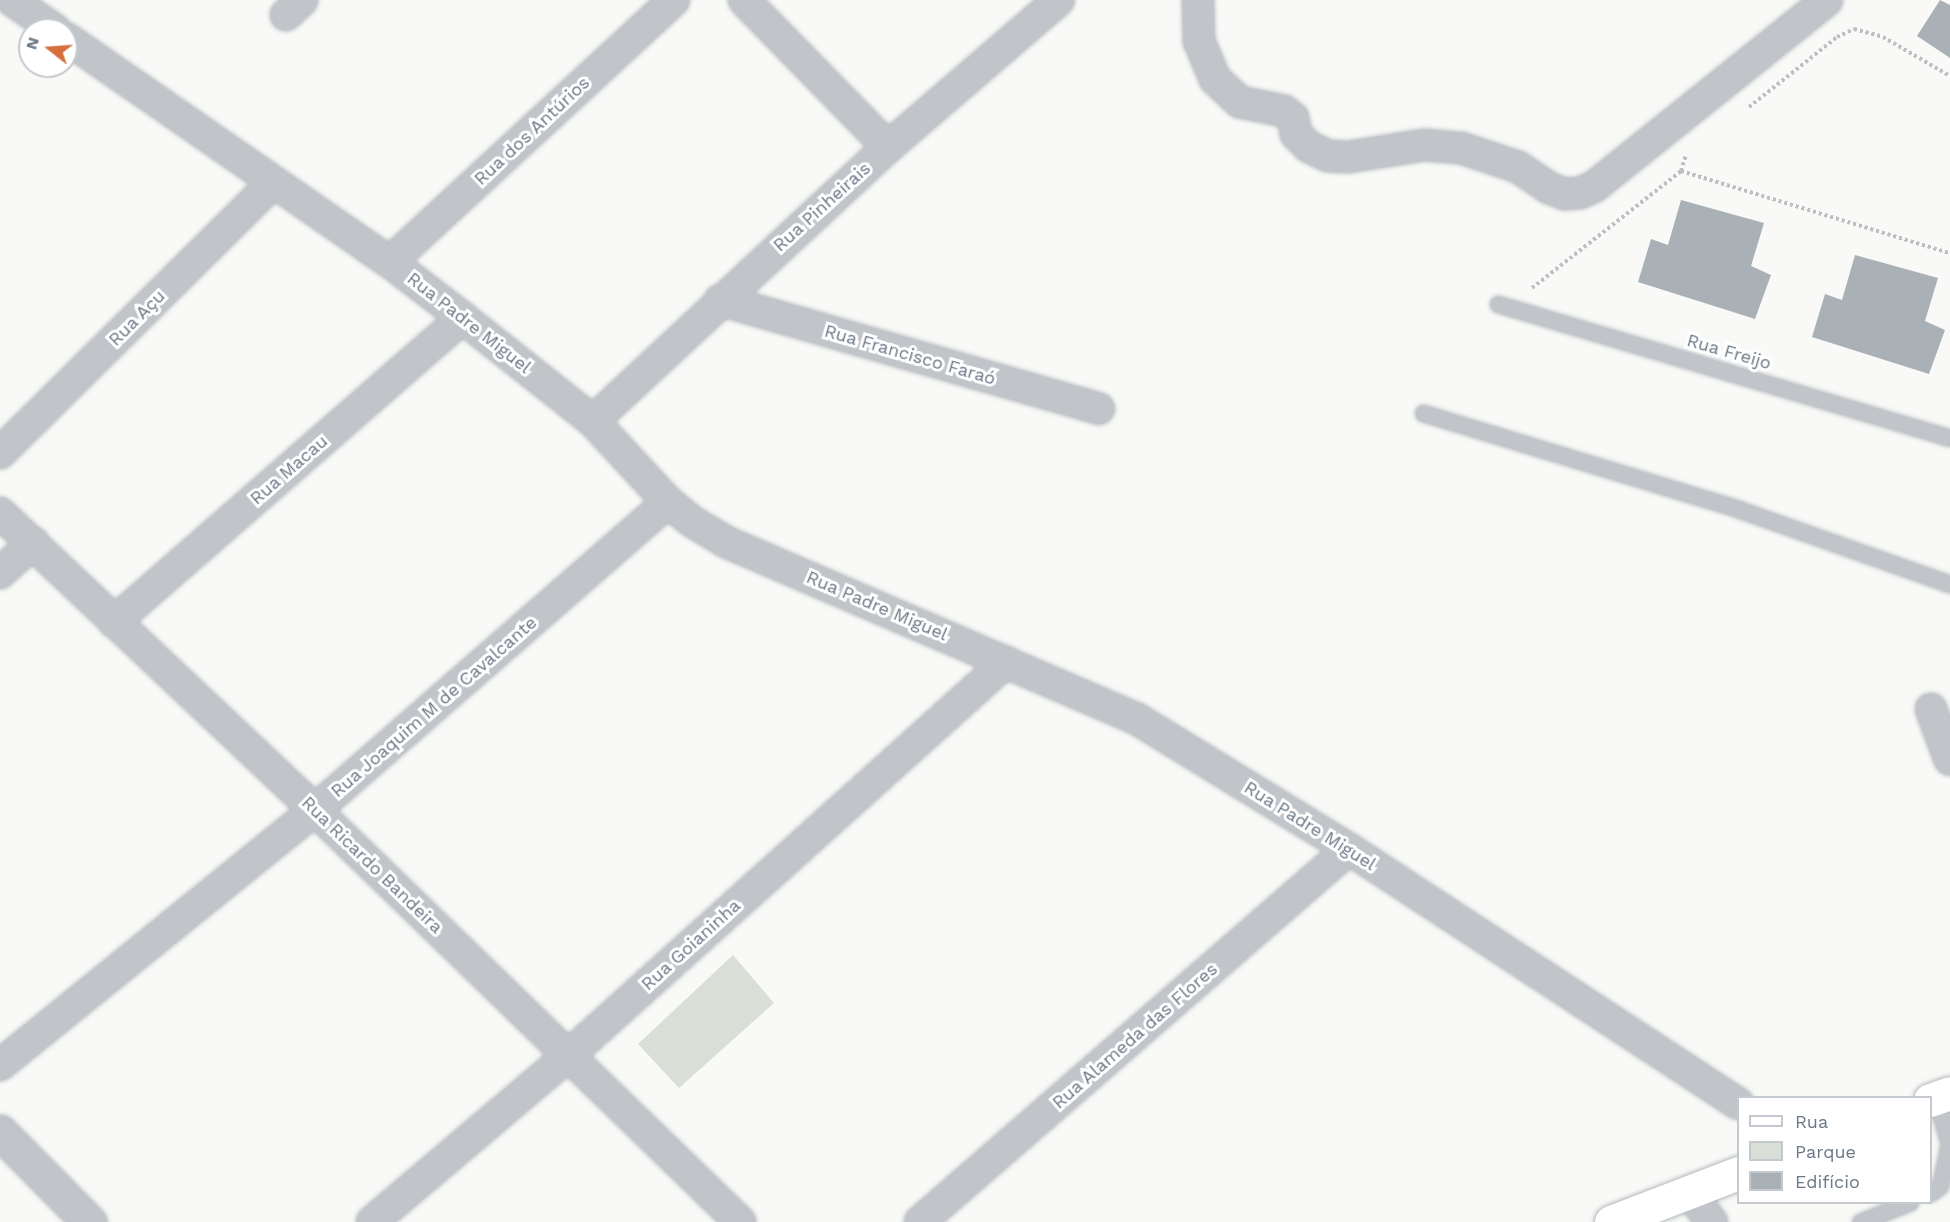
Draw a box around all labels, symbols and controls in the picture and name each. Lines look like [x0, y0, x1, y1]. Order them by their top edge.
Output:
north arrow [18, 18, 78, 78]
text: N [21, 35, 43, 52]
street label: Rua dos Antúrios [469, 72, 595, 190]
street label: Rua Pinheirais [769, 157, 875, 257]
street label: Rua Padre Miguel [402, 268, 536, 378]
street label: Rua Açu [104, 285, 170, 351]
street label: Rua Francisco Faraó [822, 320, 998, 390]
street label: Rua Freijo [1684, 330, 1774, 374]
street label: Rua Macau [246, 430, 332, 510]
street label: Rua Padre Miguel [803, 566, 951, 646]
street label: Rua Joaquim M de Cavalcante [326, 611, 542, 803]
street label: Rua Padre Miguel [1240, 777, 1380, 875]
street label: Rua Ricardo Bandeira [297, 792, 447, 938]
street label: Rua Goianinha [637, 895, 745, 995]
street label: Rua Alameda das Flores [1047, 958, 1223, 1114]
legend [1737, 1096, 1932, 1204]
text: Rua [1795, 1111, 1828, 1132]
text: Parque [1795, 1141, 1856, 1162]
text: Edifício [1795, 1171, 1860, 1192]

